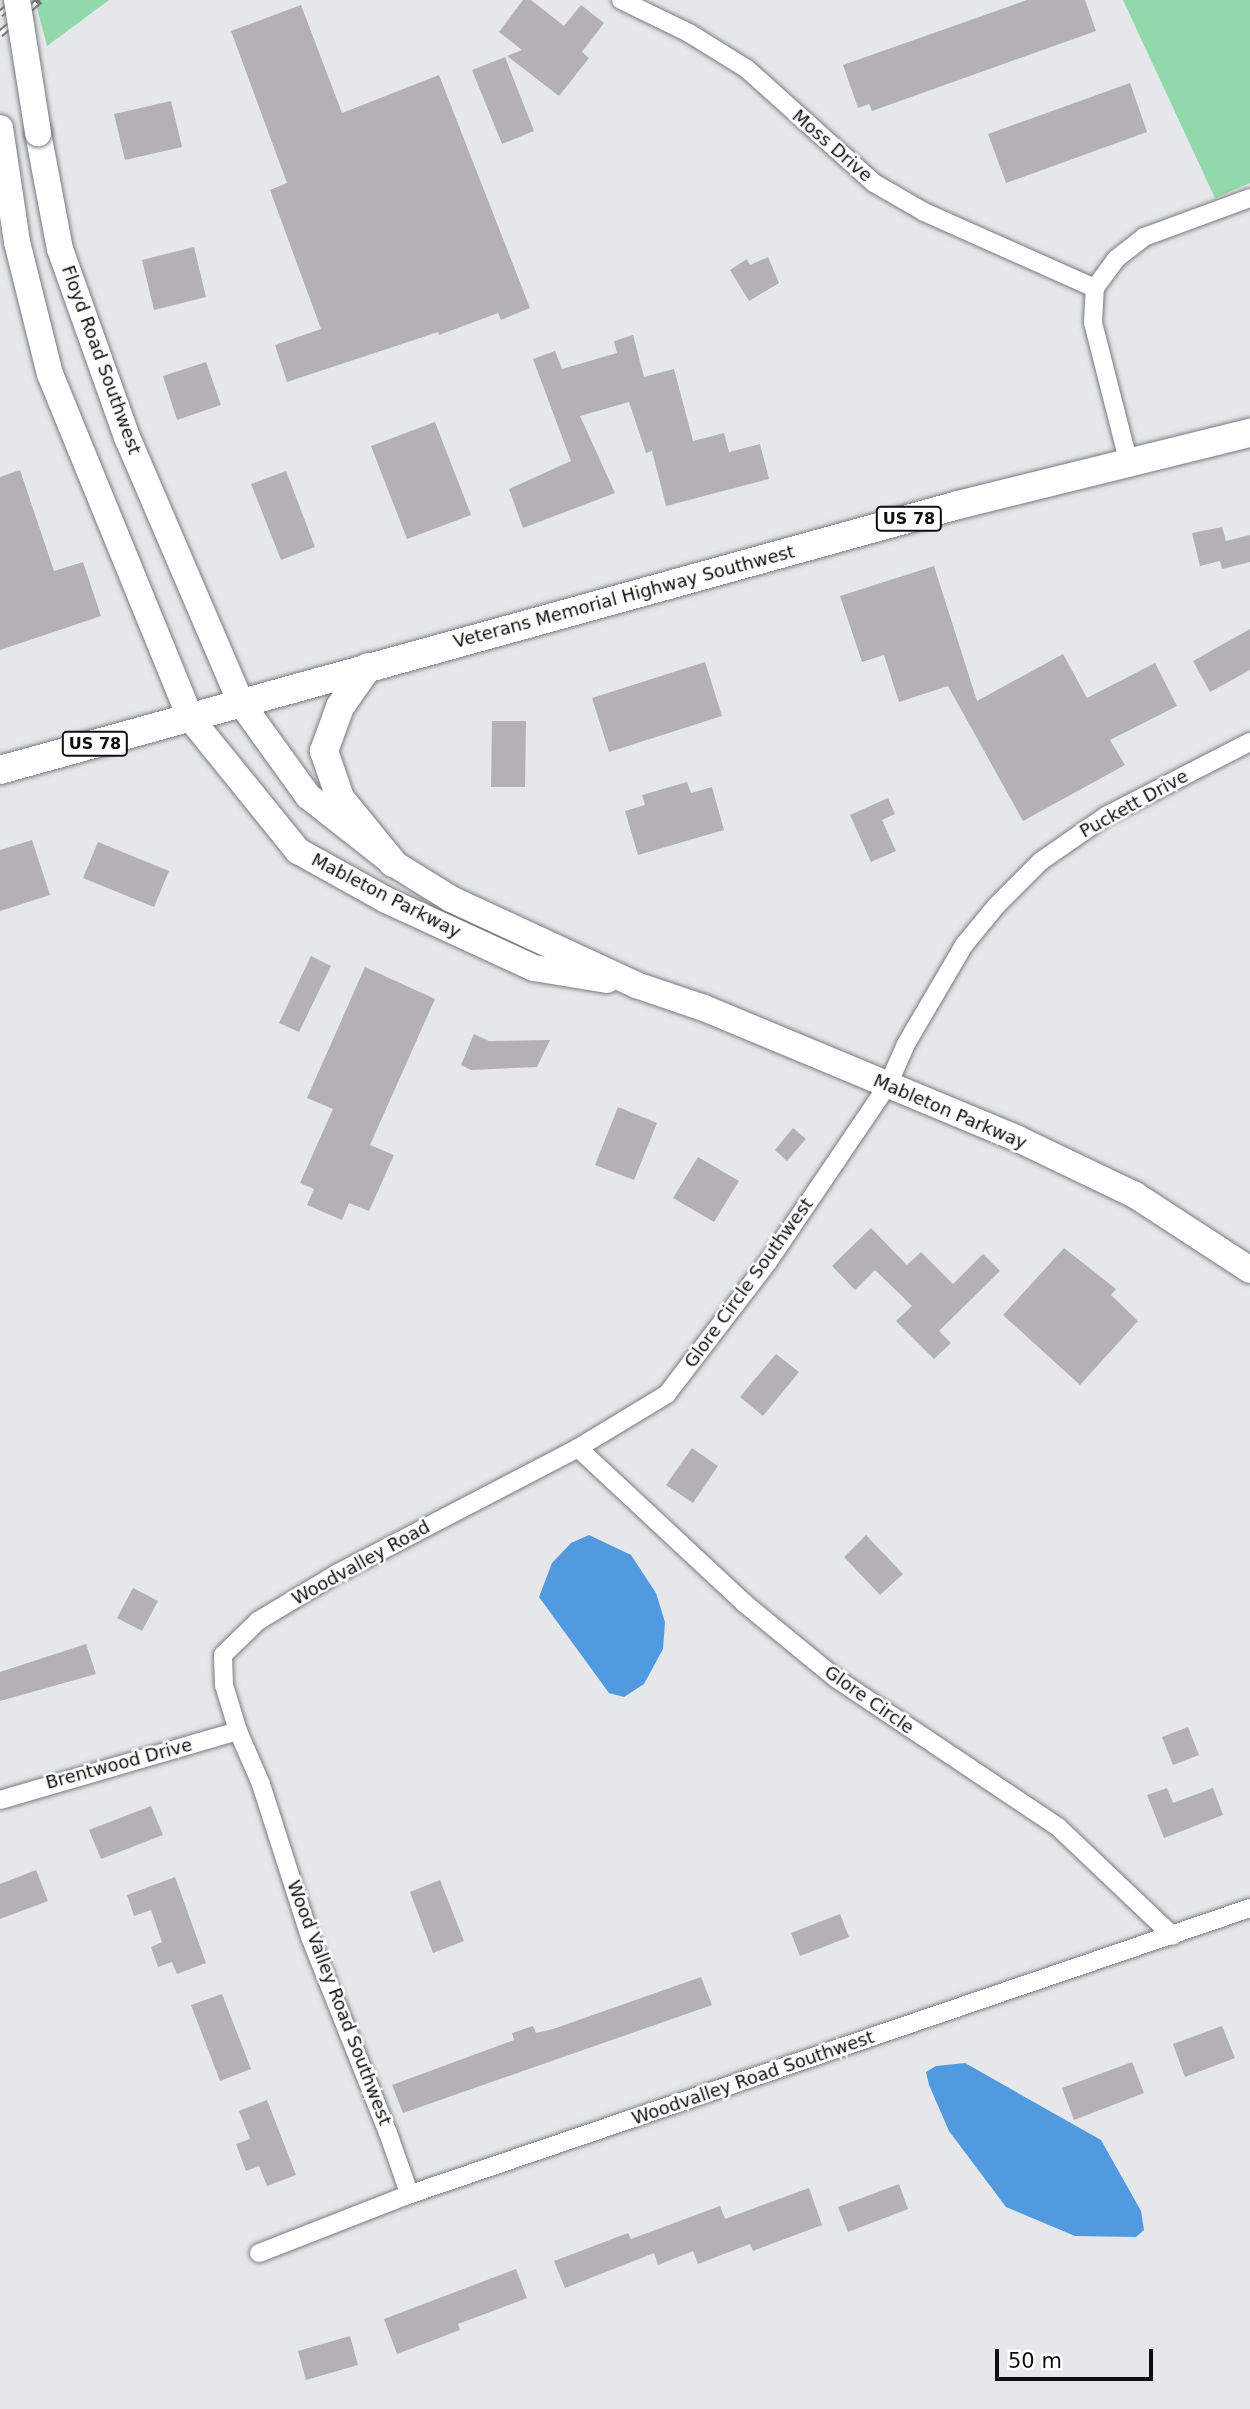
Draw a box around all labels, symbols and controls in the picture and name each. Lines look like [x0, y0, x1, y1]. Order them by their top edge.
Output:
street label: Moss Drive [788, 105, 876, 187]
street label: Floyd Road Southwest [57, 263, 145, 457]
road number: US 78 [876, 506, 942, 532]
street label: Veterans Memorial Highway Southwest [451, 541, 797, 653]
road number: US 78 [62, 732, 128, 757]
street label: Puckett Drive [1076, 765, 1192, 843]
street label: Mableton Parkway [308, 849, 464, 943]
street label: Mableton Parkway [870, 1070, 1030, 1154]
street label: Glore Circle Southwest [680, 1194, 818, 1372]
street label: Woodvalley Road [288, 1516, 434, 1610]
street label: Glore Circle [820, 1661, 918, 1739]
street label: Brentwood Drive [43, 1734, 195, 1794]
street label: Wood Valley Road Southwest [282, 1877, 396, 2129]
street label: Woodvalley Road Southwest [629, 2026, 877, 2130]
scale bar [998, 2336, 1156, 2380]
text: 50 m [1008, 2349, 1062, 2373]

